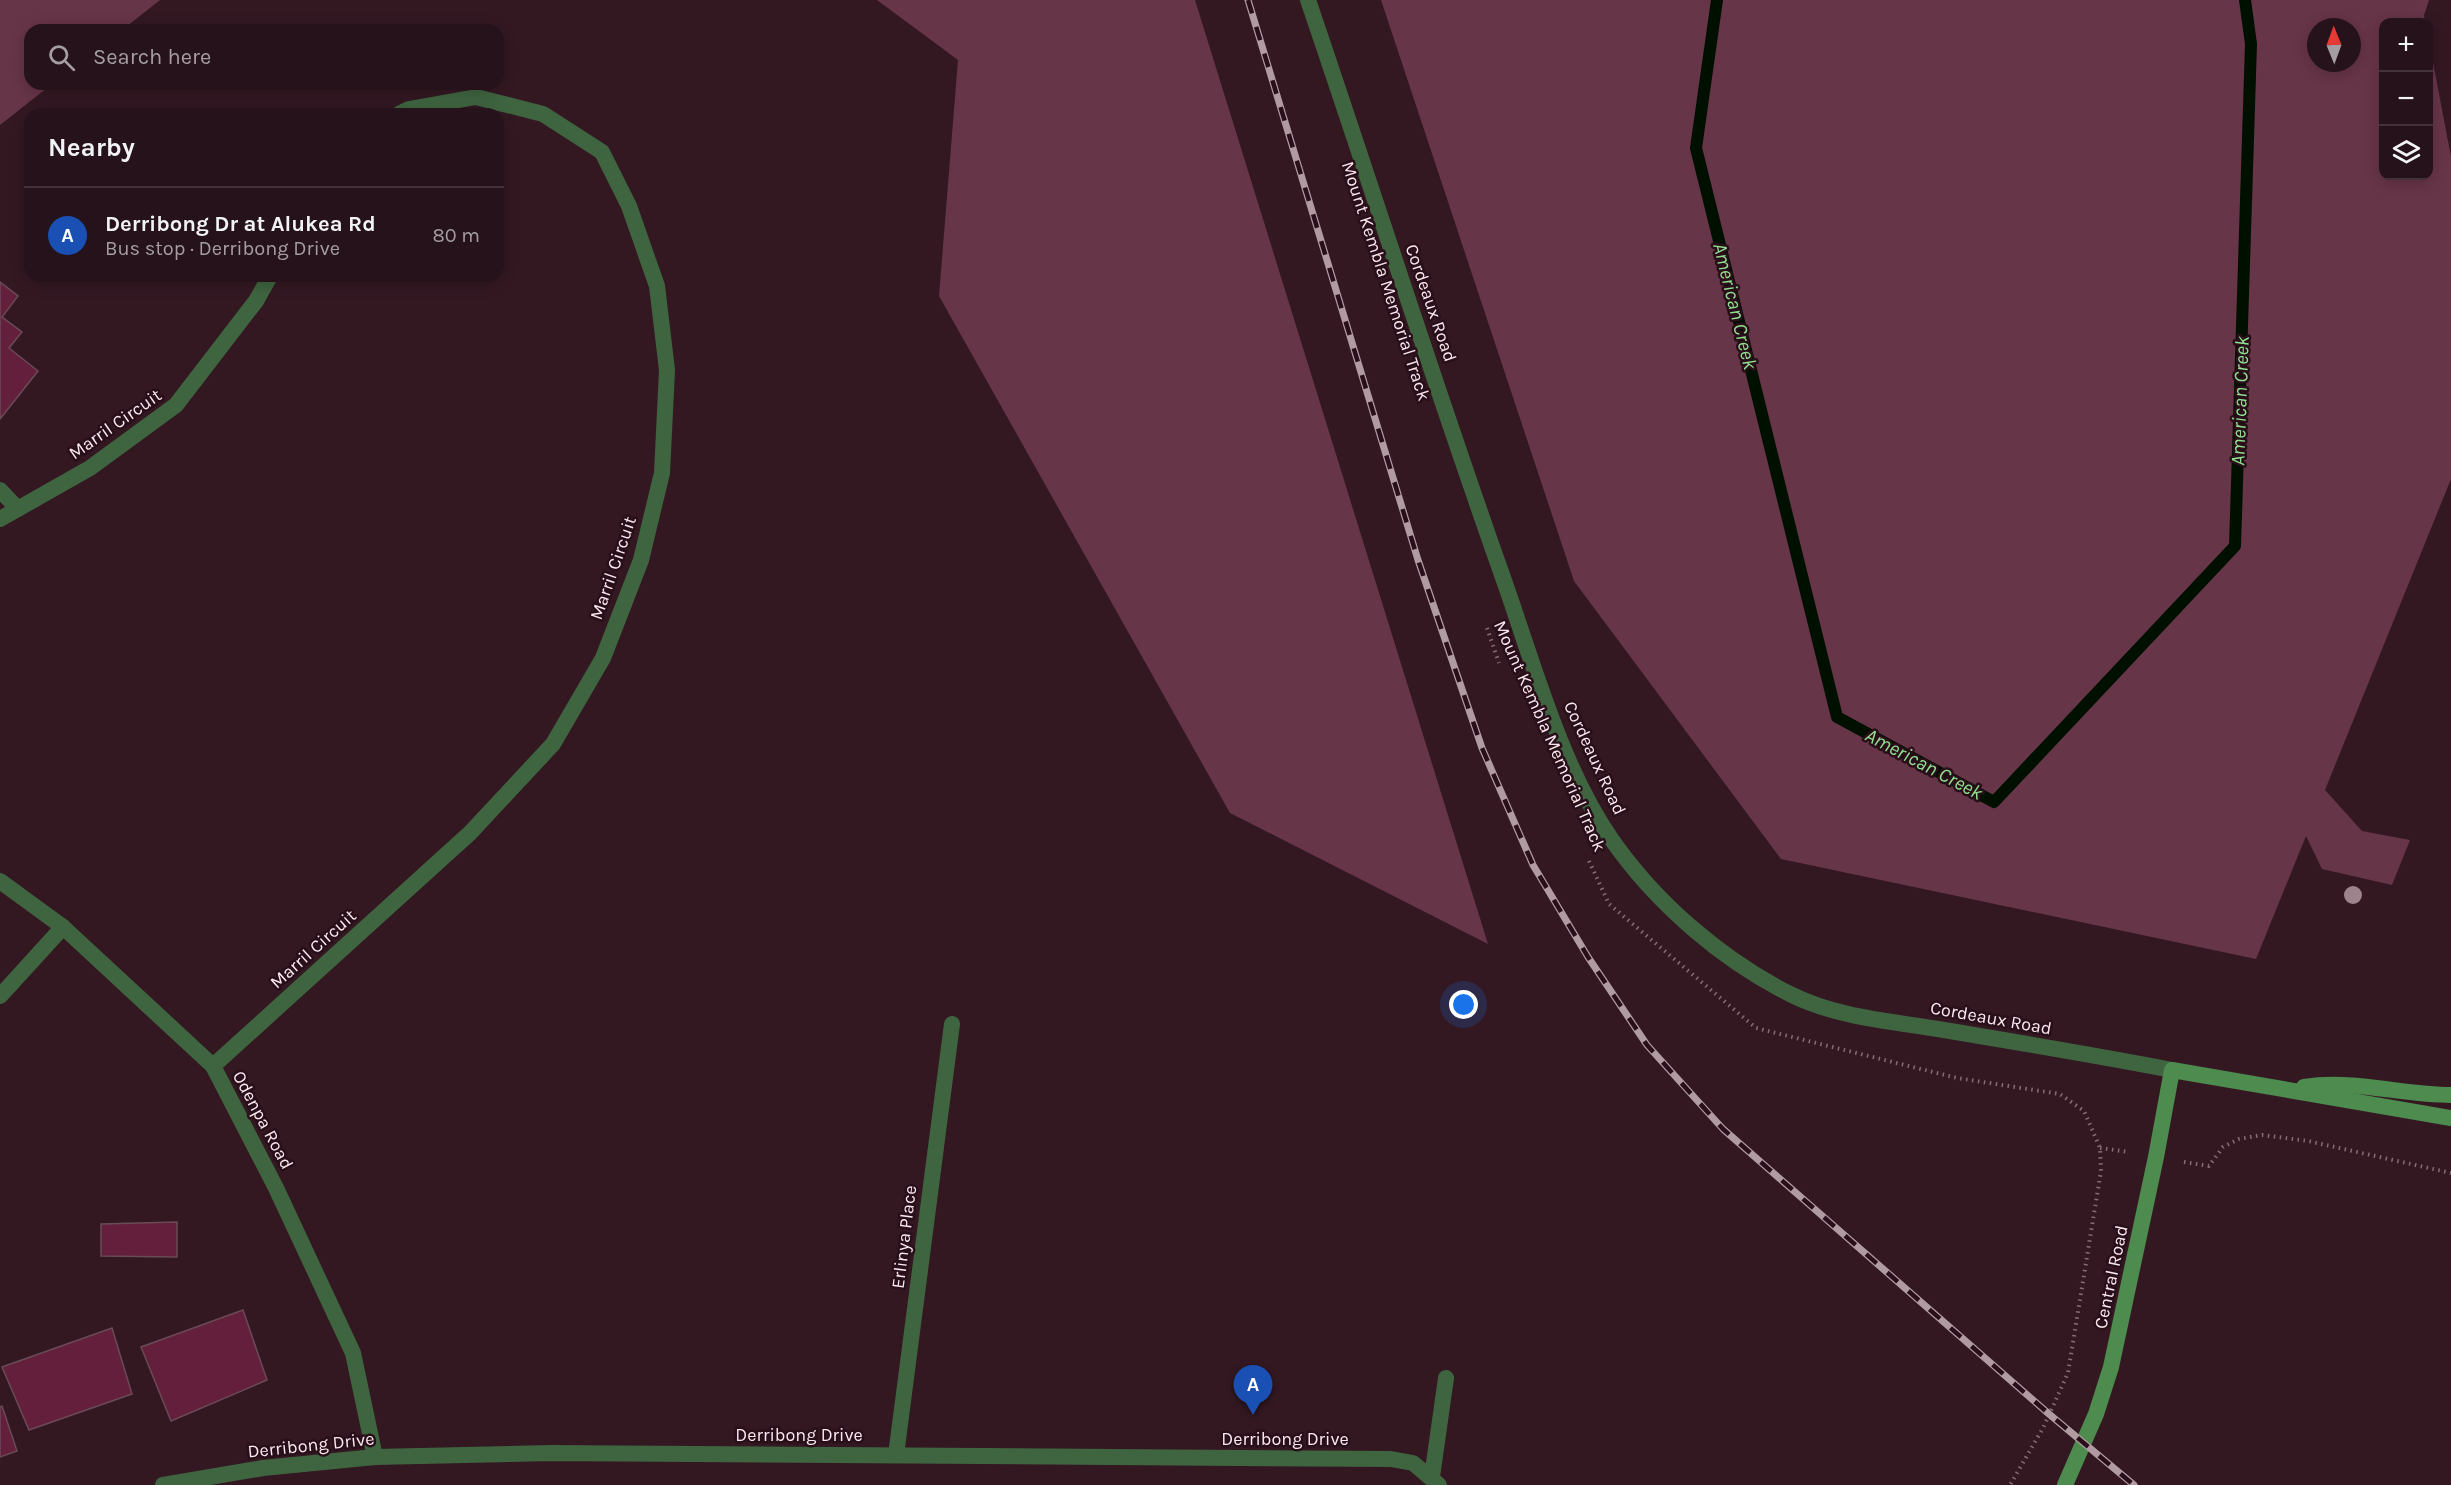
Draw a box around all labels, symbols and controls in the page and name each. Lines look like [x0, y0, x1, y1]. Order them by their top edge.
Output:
north arrow [2307, 18, 2361, 72]
map controls [2379, 18, 2433, 180]
button: + [2379, 18, 2433, 72]
search box [24, 24, 504, 90]
icon: search [45, 41, 78, 74]
text: Search here [93, 44, 211, 70]
button: − [2379, 72, 2433, 126]
button: layers [2379, 126, 2433, 180]
text: Nearby [48, 132, 135, 163]
street label: Mount Kembla Memorial Track [1337, 158, 1435, 404]
text: Derribong Dr at Alukea Rd [105, 211, 376, 237]
text: A [61, 224, 74, 247]
text: 80 m [432, 224, 480, 247]
text: Bus stop · Derribong Drive [105, 237, 340, 260]
water label: American Creek [1708, 240, 1762, 373]
street label: Cordeaux Road [1401, 241, 1461, 365]
water label: American Creek [2226, 335, 2254, 466]
street label: Marril Circuit [64, 384, 166, 464]
street label: Marril Circuit [585, 513, 641, 623]
street label: Mount Kembla Memorial Track [1489, 617, 1611, 855]
street label: Cordeaux Road [1559, 698, 1631, 818]
water label: American Creek [1861, 723, 1987, 805]
street label: Marril Circuit [265, 905, 361, 993]
your location [1449, 990, 1478, 1019]
street label: Cordeaux Road [1929, 996, 2053, 1040]
street label: Odenpa Road [228, 1067, 298, 1173]
street label: Erlinya Place [887, 1184, 921, 1290]
street label: Central Road [2089, 1223, 2133, 1331]
pin: A [1234, 1366, 1272, 1415]
street label: Derribong Drive [735, 1424, 863, 1446]
street label: Derribong Drive [247, 1427, 375, 1463]
street label: Derribong Drive [1221, 1428, 1349, 1450]

